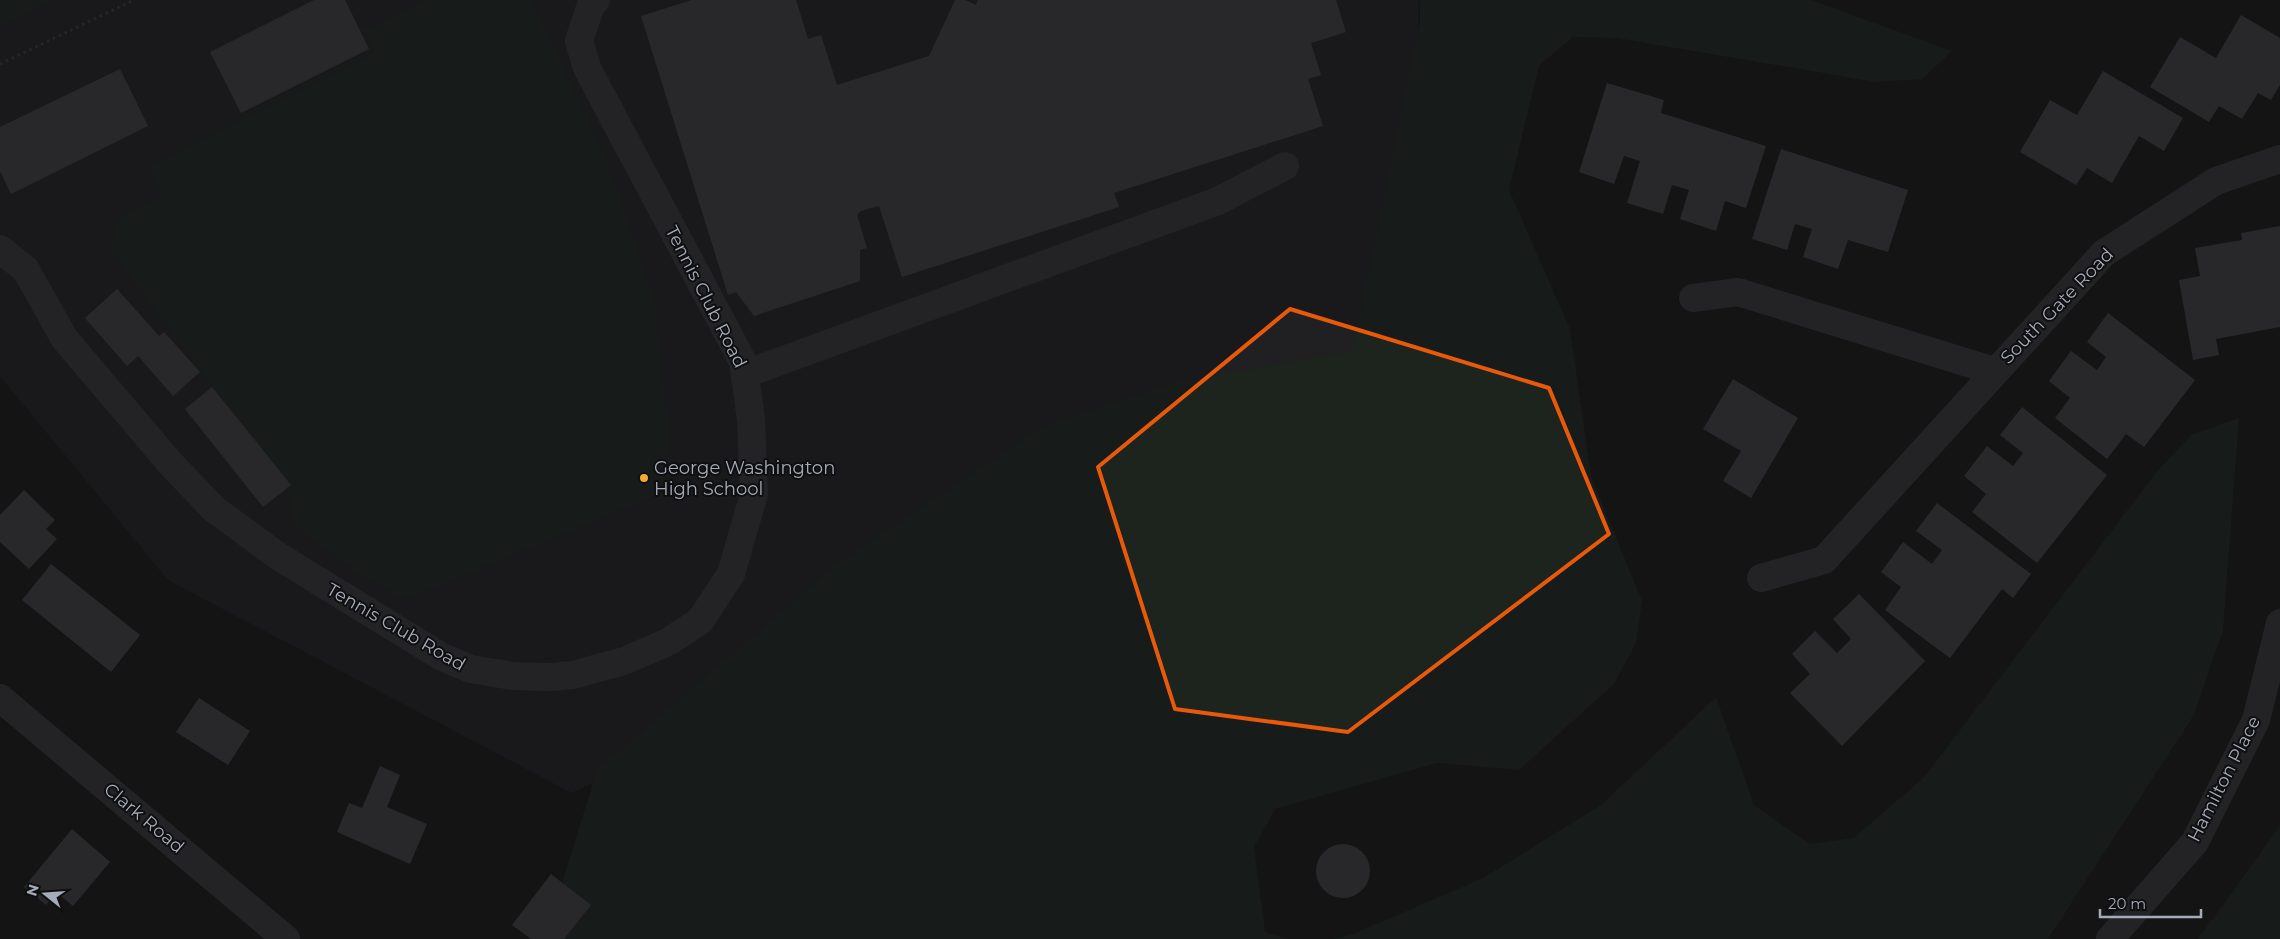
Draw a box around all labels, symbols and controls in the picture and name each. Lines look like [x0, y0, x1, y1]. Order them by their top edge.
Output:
street label: Tennis Club Road [661, 222, 751, 372]
street label: South Gate Road [1996, 243, 2118, 369]
place label: George Washington High School [654, 457, 835, 500]
marker: George Washington High School [638, 472, 650, 484]
street label: Tennis Club Road [323, 578, 469, 676]
street label: Hamilton Place [2183, 712, 2265, 846]
street label: Clark Road [99, 778, 189, 858]
north arrow [20, 869, 70, 919]
text: N [22, 882, 43, 898]
scale bar [2100, 886, 2201, 918]
text: 20 m [2108, 894, 2146, 913]

